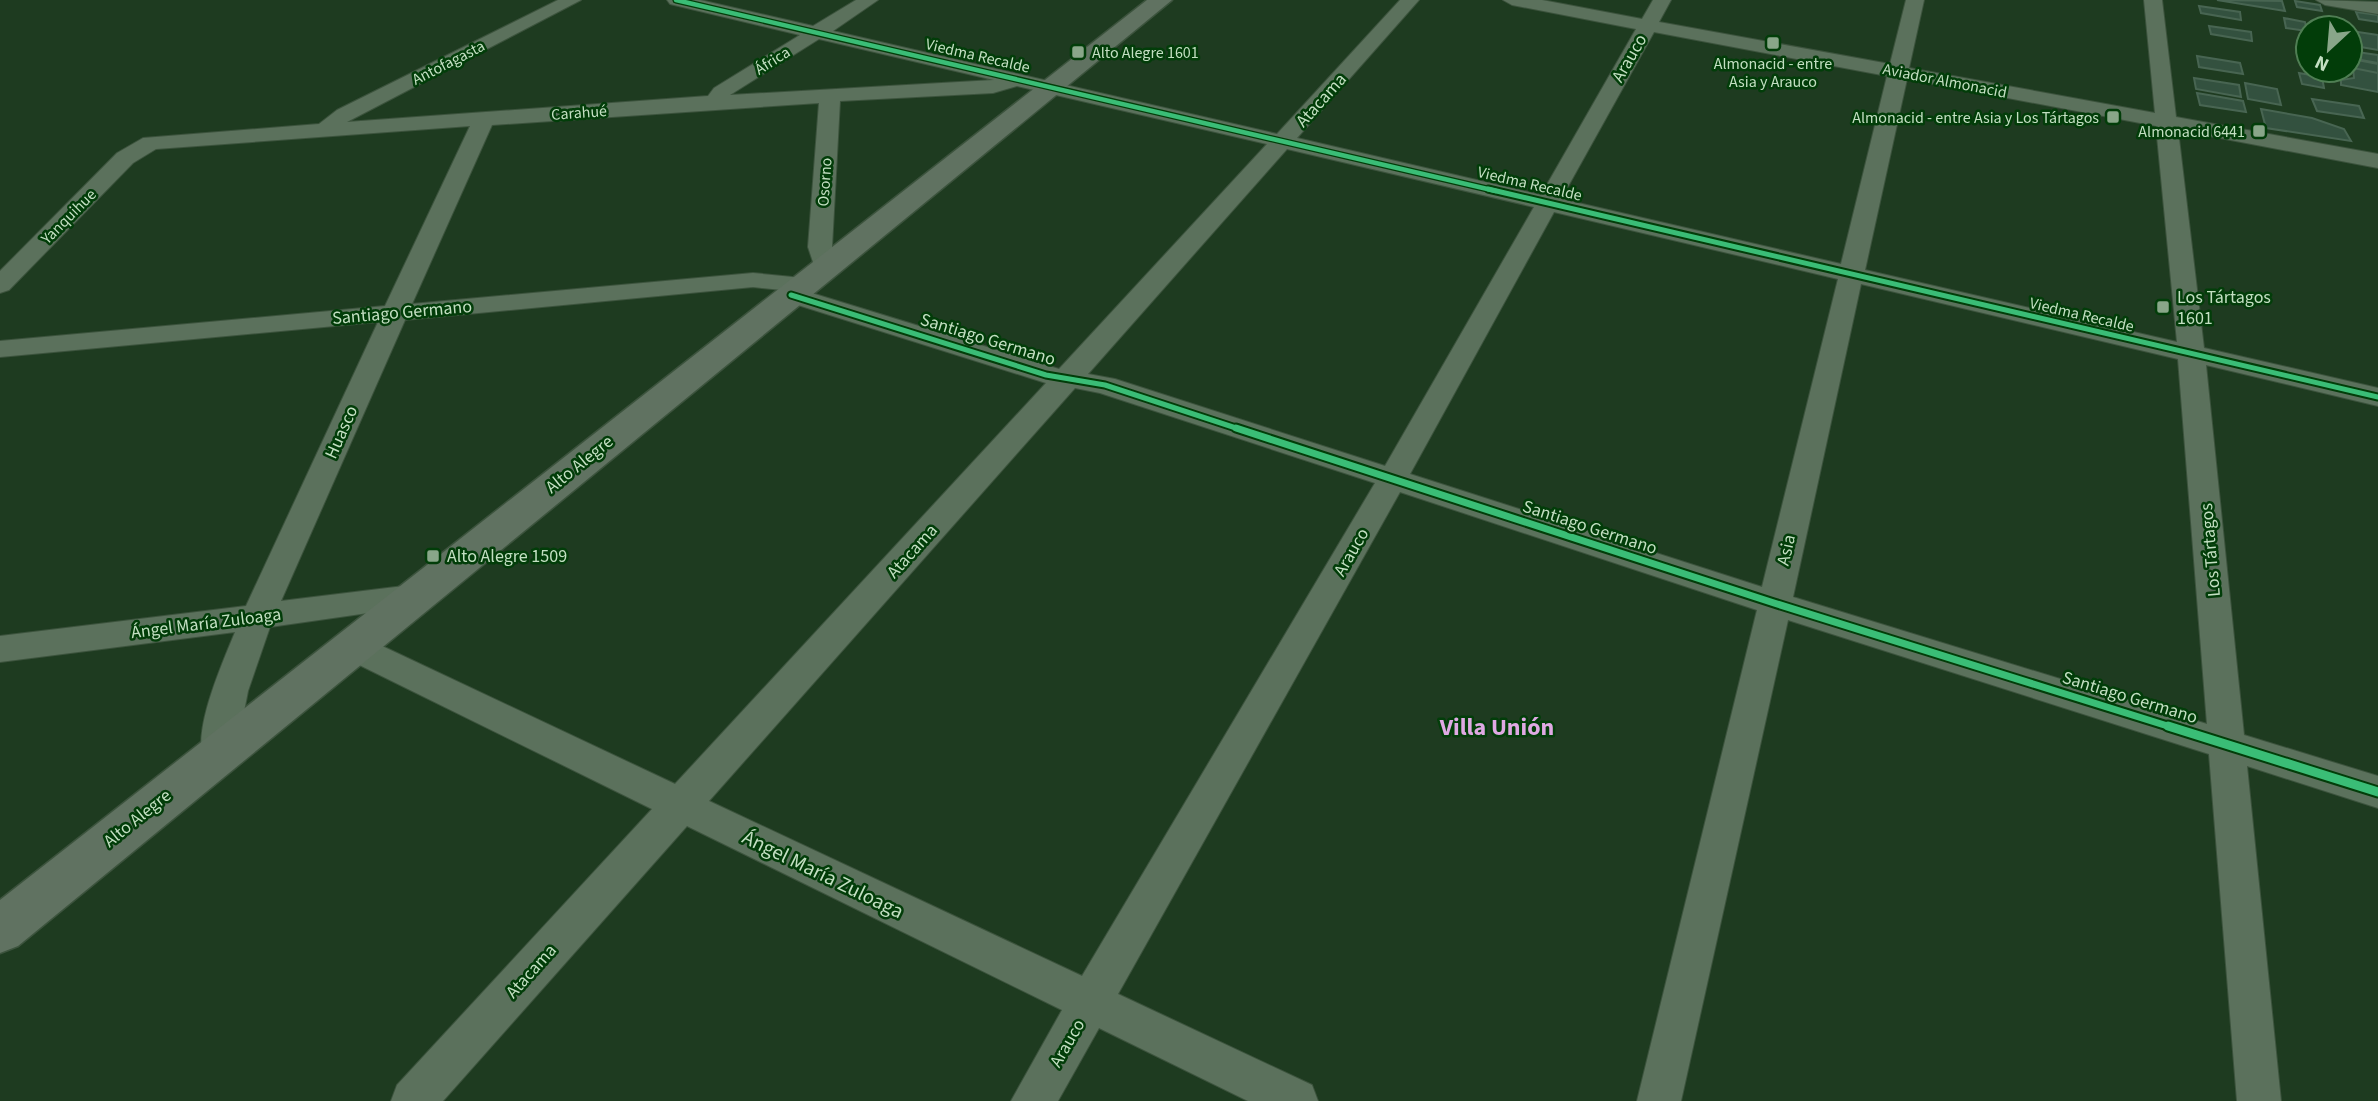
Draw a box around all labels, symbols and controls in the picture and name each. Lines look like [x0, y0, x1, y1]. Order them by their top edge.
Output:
north arrow [2294, 14, 2364, 84]
street label: Arauco [1606, 29, 1653, 87]
street label: Viedma Recalde [923, 33, 1032, 79]
street label: Antofagasta [408, 35, 489, 91]
marker: Almonacid - entre Asia y Arauco [1765, 35, 1781, 51]
street label: África [751, 41, 794, 80]
place label: Alto Alegre 1601 [1092, 42, 1199, 64]
marker: Alto Alegre 1601 [1070, 44, 1086, 60]
text: N [2311, 48, 2334, 78]
place label: Almonacid - entre Asia y Arauco [1714, 53, 1832, 93]
street label: Aviador Almonacid [1881, 58, 2009, 104]
street label: Atacama [1290, 68, 1353, 133]
street label: Carahué [550, 100, 608, 126]
place label: Almonacid - entre Asia y Los Tártagos [1852, 107, 2099, 129]
marker: Almonacid - entre Asia y Los Tártagos [2105, 109, 2121, 125]
place label: Almonacid 6441 [2138, 121, 2245, 143]
marker: Almonacid 6441 [2251, 123, 2267, 139]
street label: Osorno [812, 157, 838, 207]
street label: Viedma Recalde [1475, 161, 1584, 207]
street label: Yanquihue [35, 184, 101, 250]
place label: Los Tártagos 1601 [2177, 285, 2271, 331]
street label: Viedma Recalde [2027, 292, 2136, 338]
street label: Santiago Germano [331, 294, 473, 331]
marker: Los Tártagos 1601 [2155, 299, 2171, 315]
street label: Santiago Germano [917, 307, 1059, 372]
street label: Huasco [319, 402, 364, 463]
street label: Alto Alegre [540, 429, 619, 500]
street label: Santiago Germano [1519, 494, 1660, 561]
street label: Los Tártagos [2194, 502, 2227, 598]
street label: Atacama [881, 519, 944, 584]
street label: Arauco [1328, 523, 1375, 581]
street label: Asia [1771, 532, 1802, 568]
place label: Alto Alegre 1509 [447, 544, 567, 569]
marker: Alto Alegre 1509 [425, 548, 441, 564]
street label: Ángel María Zuloaga [129, 602, 283, 645]
street label: Santiago Germano [2059, 665, 2201, 730]
district label: Villa Unión [1439, 710, 1554, 745]
street label: Alto Alegre [98, 783, 177, 854]
street label: Ángel María Zuloaga [737, 822, 909, 926]
street label: Atacama [500, 939, 563, 1004]
street label: Arauco [1044, 1014, 1091, 1072]

